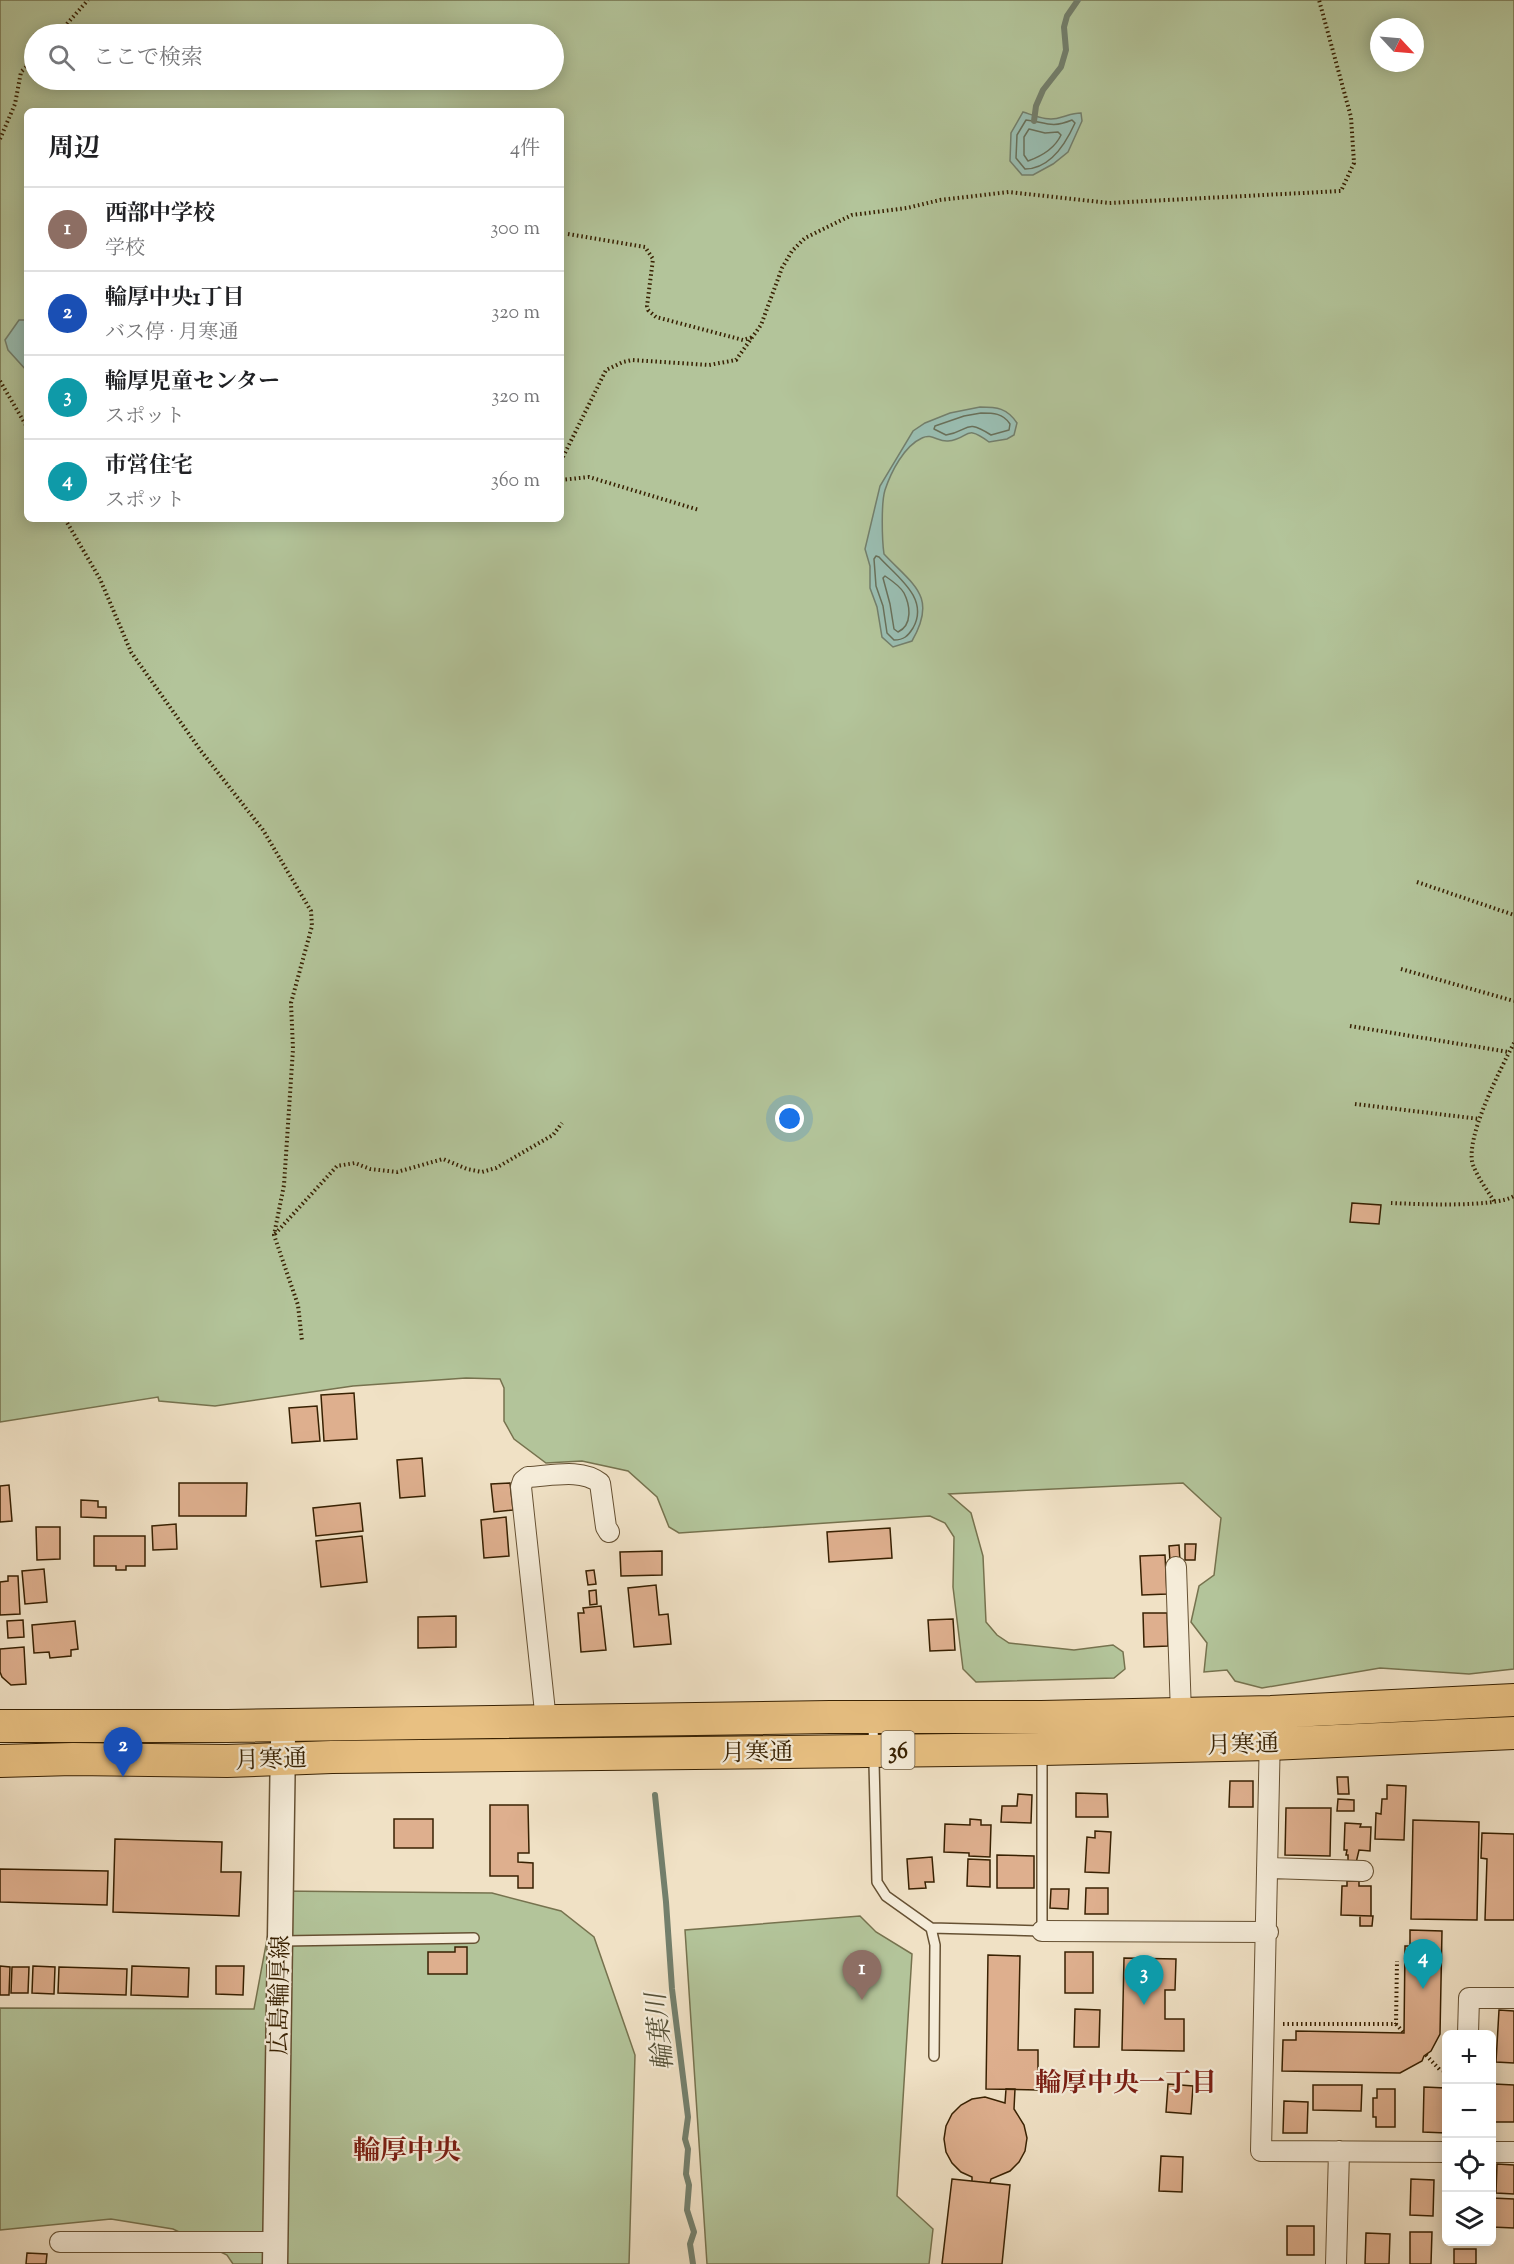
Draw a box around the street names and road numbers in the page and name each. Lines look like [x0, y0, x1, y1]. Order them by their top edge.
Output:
street label: 月寒通 [1206, 1728, 1280, 1764]
road number: 36 [882, 1731, 914, 1769]
street label: 月寒通 [721, 1736, 793, 1772]
street label: 月寒通 [234, 1743, 308, 1779]
street label: 広島輪厚線 [263, 1935, 299, 2055]

